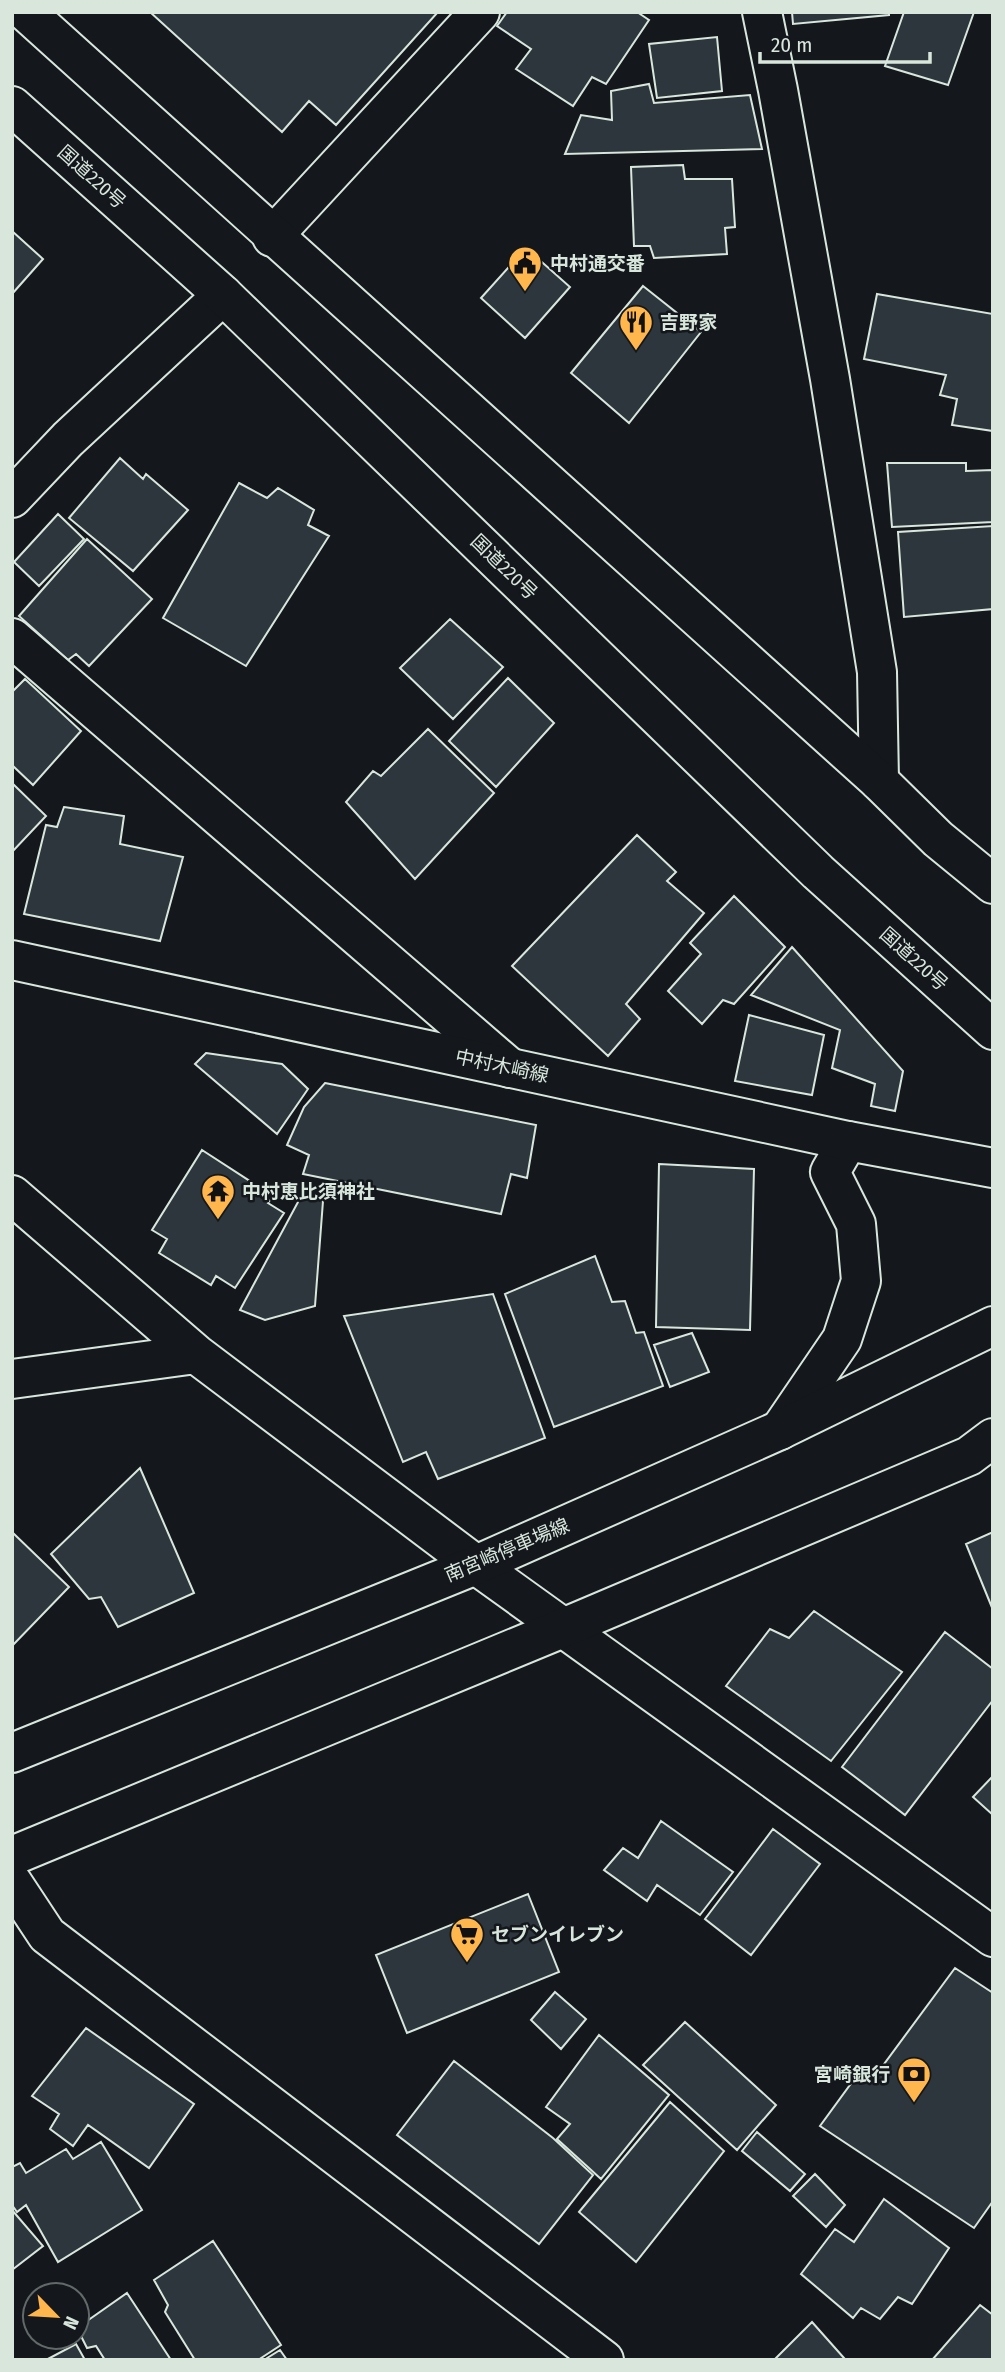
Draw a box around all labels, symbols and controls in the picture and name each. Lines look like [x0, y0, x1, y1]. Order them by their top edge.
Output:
scale bar [760, 21, 930, 65]
text: 20 m [771, 32, 812, 58]
street label: 国道220号 [53, 140, 131, 214]
public building icon: 中村通交番 [506, 244, 544, 293]
place label: 中村通交番 [550, 252, 645, 275]
restaurant icon: 吉野家 [617, 303, 655, 352]
place label: 吉野家 [660, 311, 717, 334]
street label: 国道220号 [466, 530, 542, 604]
street label: 国道220号 [875, 922, 953, 996]
street label: 中村木崎線 [453, 1045, 551, 1087]
temple icon: 中村恵比須神社 [199, 1172, 237, 1221]
place label: 中村恵比須神社 [242, 1180, 375, 1203]
street label: 南宮崎停車場線 [441, 1513, 573, 1587]
supermarket icon: セブンイレブン [448, 1915, 486, 1964]
place label: セブンイレブン [491, 1923, 624, 1946]
bank icon: 宮崎銀行 [895, 2055, 933, 2104]
place label: 宮崎銀行 [814, 2063, 890, 2086]
north arrow [21, 2281, 91, 2351]
text: N [58, 2313, 84, 2333]

